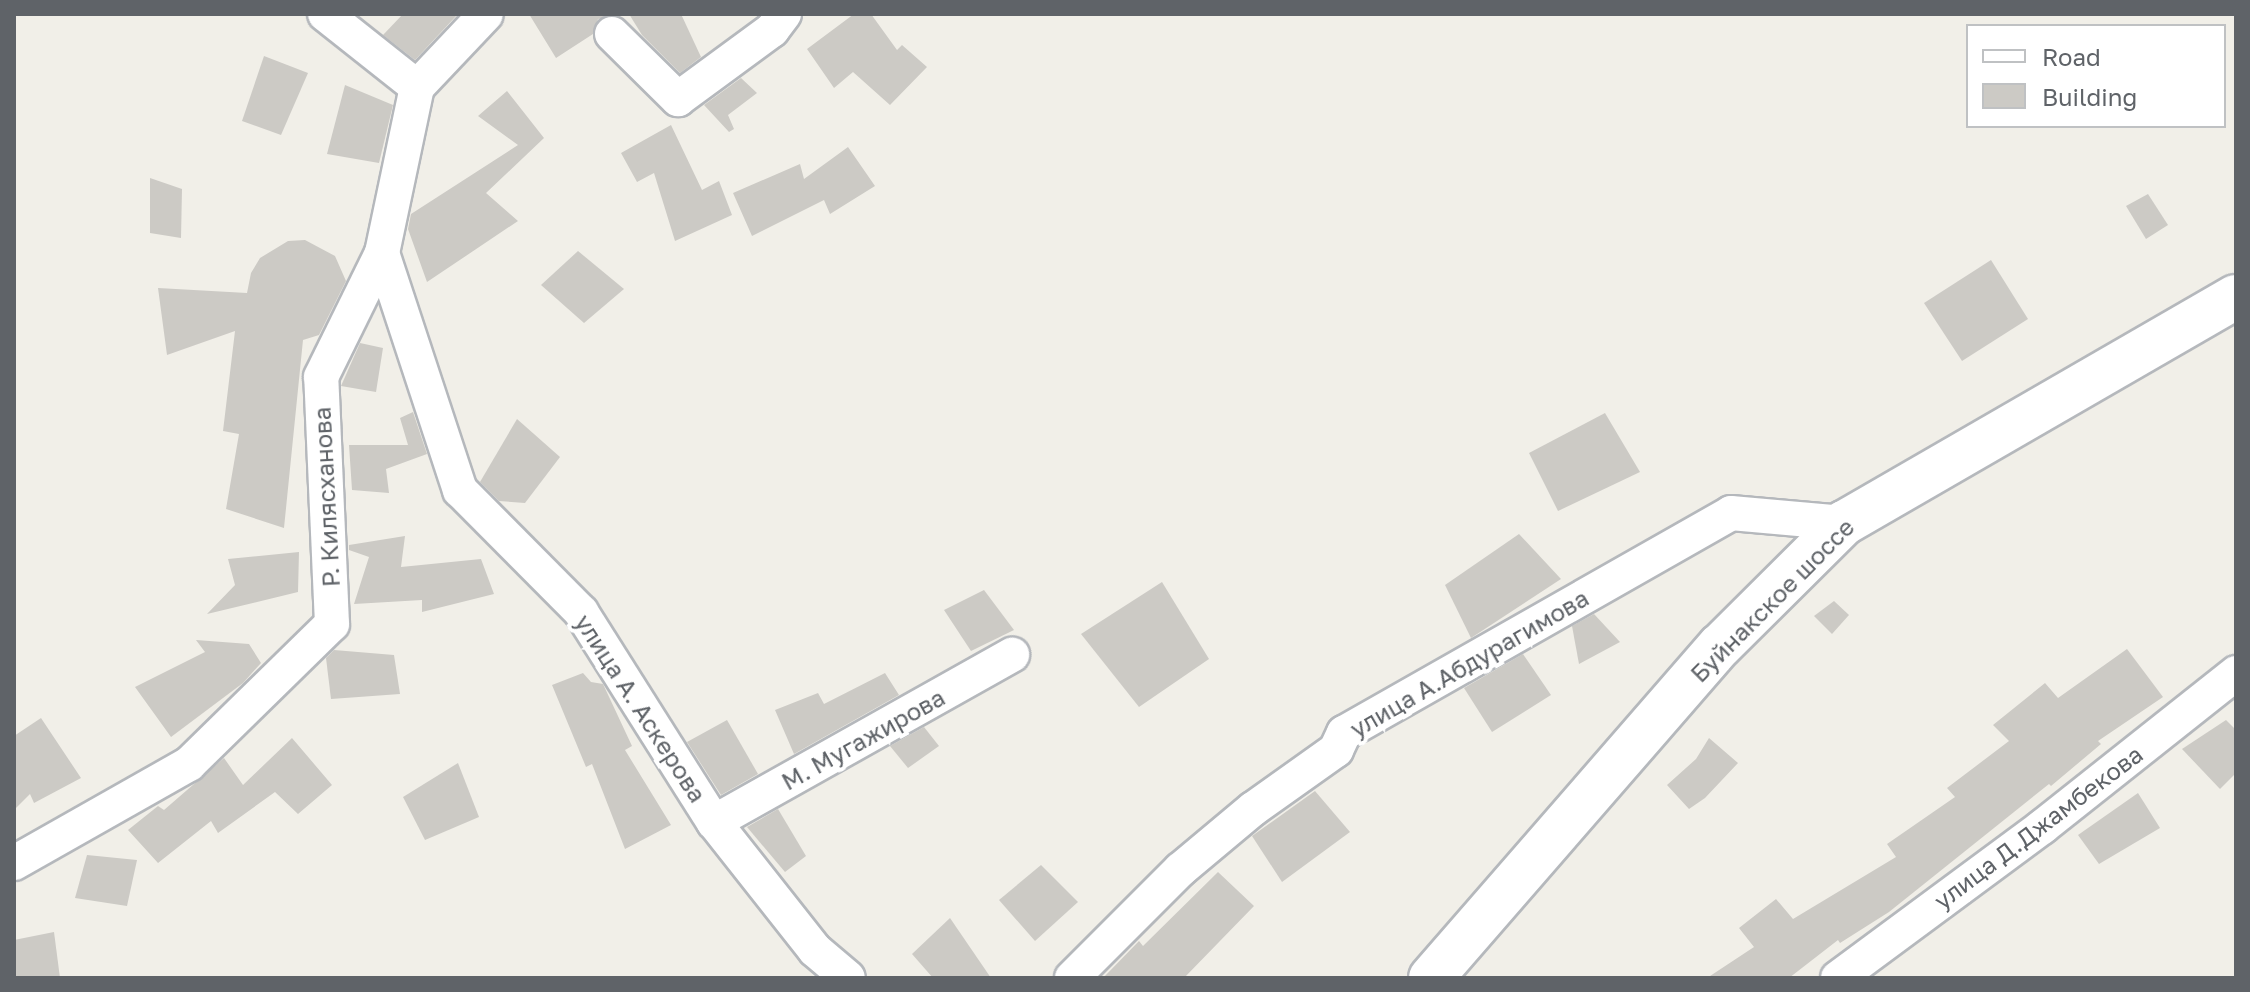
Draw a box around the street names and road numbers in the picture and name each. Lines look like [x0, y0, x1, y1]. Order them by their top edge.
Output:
street label: Р. Килясханова [307, 406, 345, 588]
street label: Буйнакское шоссе [1684, 512, 1860, 688]
street label: улица А.Абдурагимова [1345, 583, 1593, 743]
street label: улица А. Аскерова [569, 609, 713, 807]
street label: М. Мугажирова [776, 682, 950, 796]
street label: улица Д.Джамбекова [1928, 739, 2148, 915]

